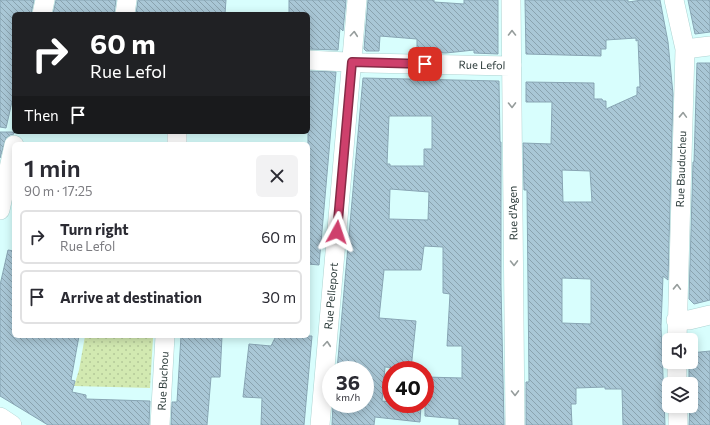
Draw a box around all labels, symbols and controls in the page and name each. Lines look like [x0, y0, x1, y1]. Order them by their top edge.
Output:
text: 60 m [90, 26, 156, 60]
icon: right [24, 28, 76, 80]
one-way arrow [507, 30, 516, 36]
one-way arrow [350, 31, 359, 37]
pin [408, 47, 442, 81]
icon: arrive [414, 53, 436, 75]
street label: Rue Lefol [458, 58, 506, 71]
text: Rue Lefol [90, 60, 167, 82]
one-way arrow [508, 102, 516, 108]
icon: arrive [67, 104, 89, 126]
text: Then [24, 106, 59, 124]
one-way arrow [678, 112, 687, 118]
street label: Rue Bauducheu [673, 131, 688, 207]
text: 1 min [24, 153, 81, 182]
button: close [256, 155, 298, 197]
text: 90 m · 17:25 [24, 183, 92, 199]
street label: Rue d'Agen [506, 186, 519, 240]
position arrow [316, 211, 358, 253]
text: Turn right [60, 220, 129, 238]
icon: right [26, 226, 48, 248]
text: 60 m [261, 228, 296, 246]
text: Rue Lefol [60, 238, 115, 254]
one-way arrow [509, 260, 518, 266]
street label: Rue Pelleport [321, 261, 340, 330]
one-way arrow [673, 284, 681, 290]
icon: arrive [26, 286, 48, 308]
text: Arrive at destination [60, 288, 202, 306]
text: 30 m [262, 288, 296, 306]
map controls [662, 333, 698, 413]
button: sound [662, 333, 698, 369]
one-way arrow [322, 341, 331, 347]
street label: Rue Buchou [154, 351, 171, 411]
speed limit sign: 40 [382, 361, 434, 413]
text: 36 [336, 370, 360, 394]
button: layers [662, 377, 698, 413]
one-way arrow [511, 390, 519, 396]
text: km/h [336, 391, 360, 403]

